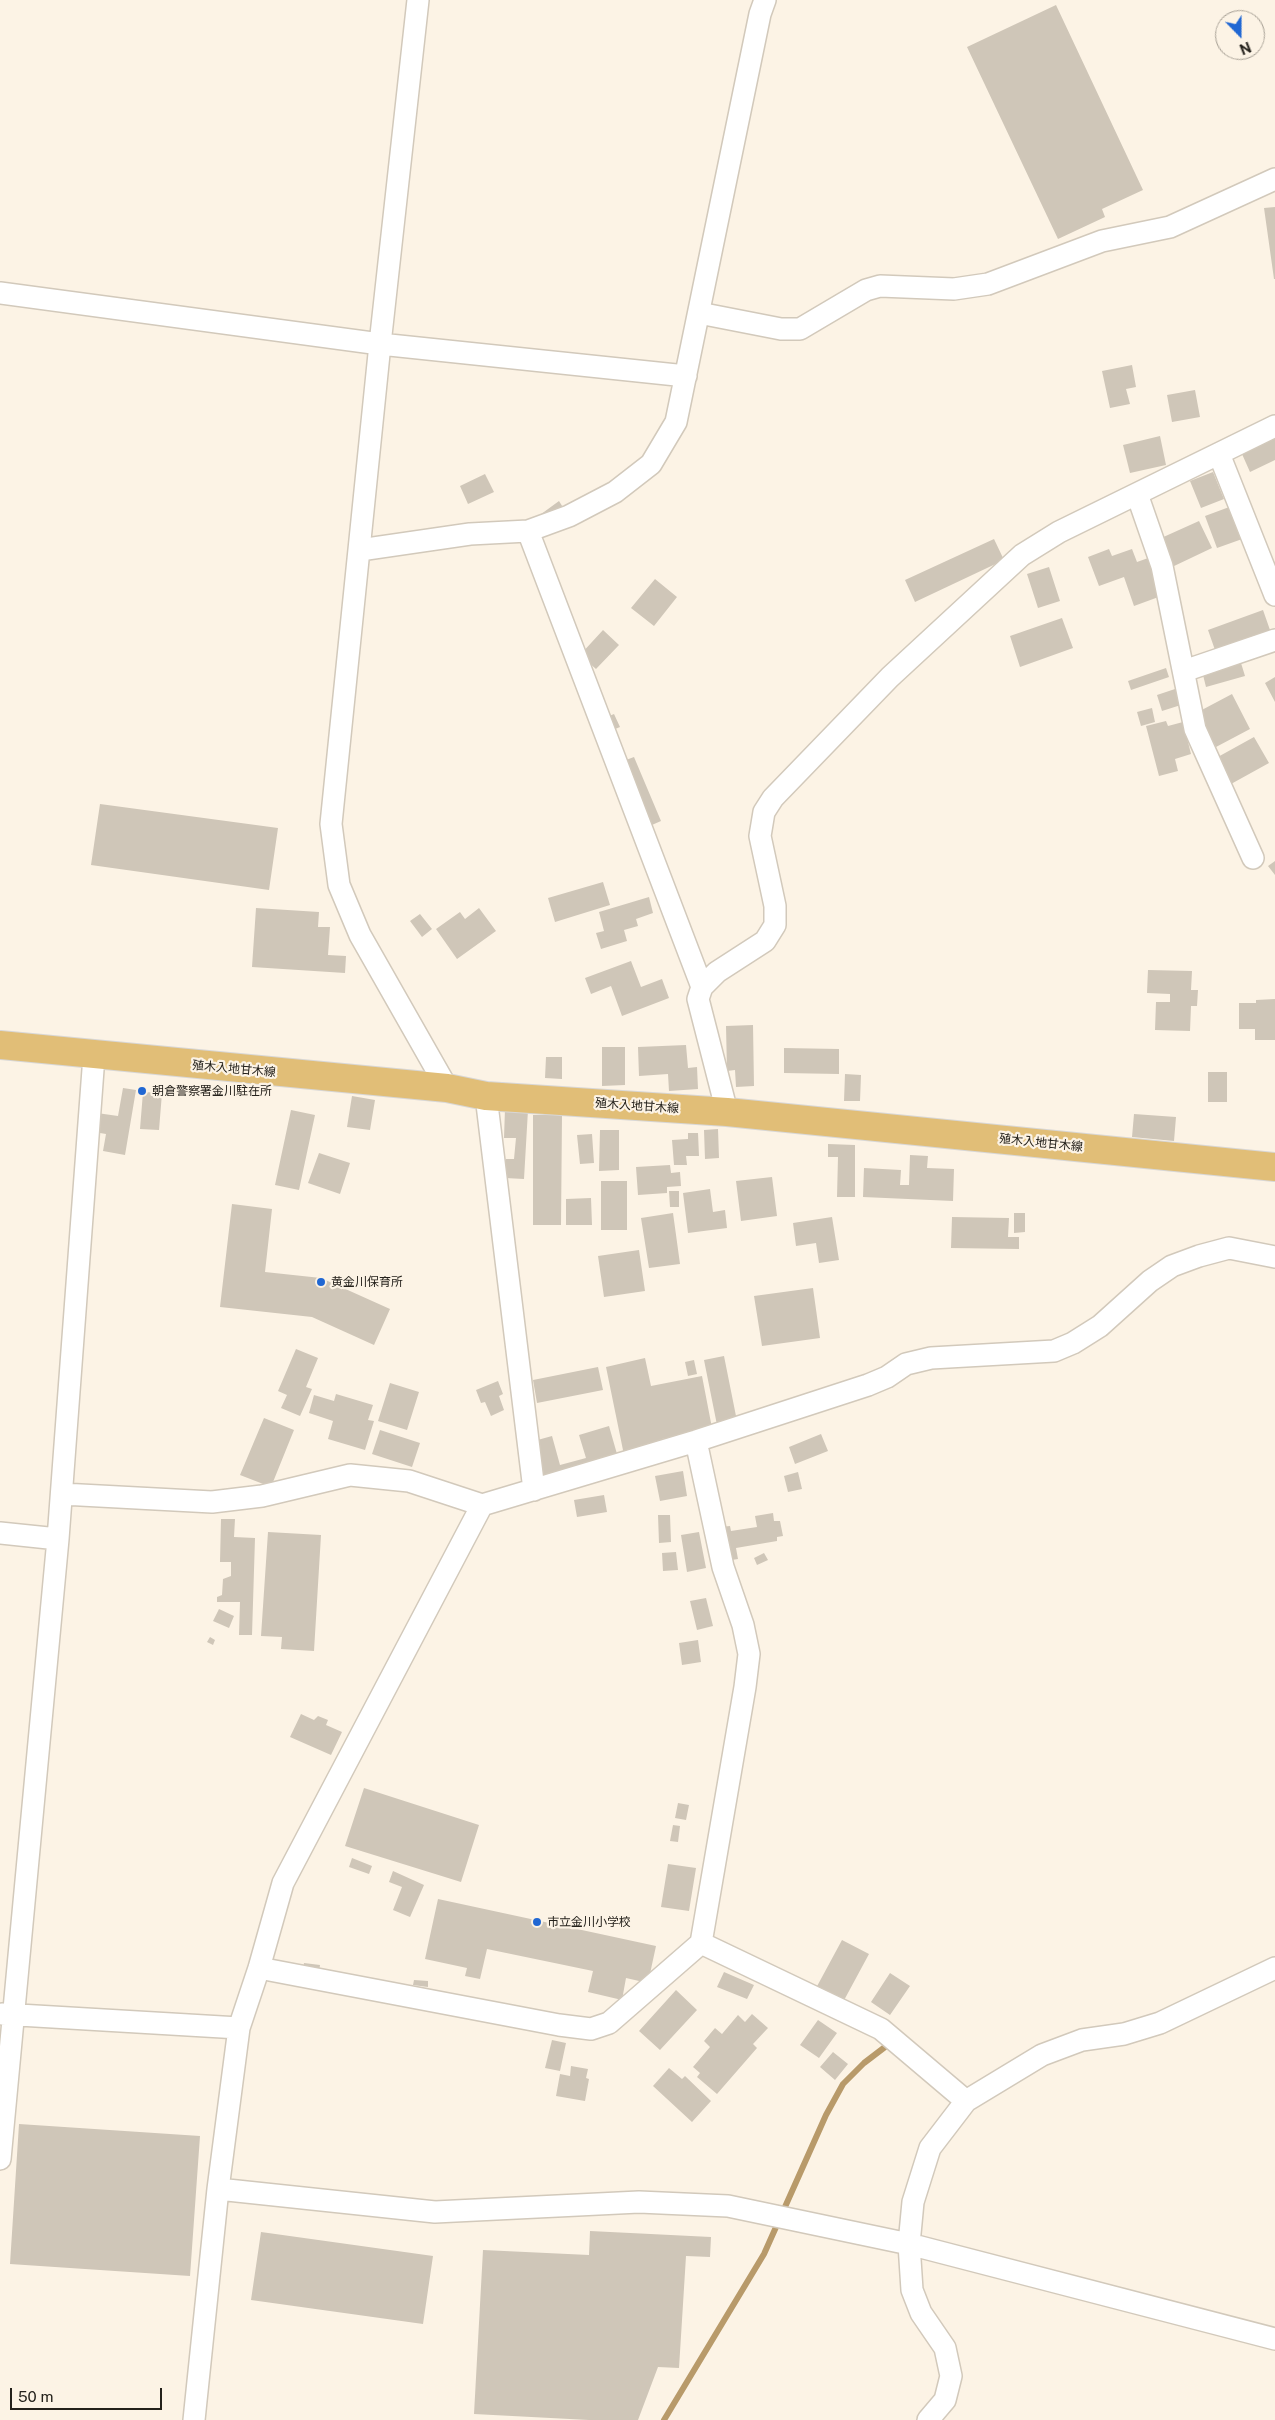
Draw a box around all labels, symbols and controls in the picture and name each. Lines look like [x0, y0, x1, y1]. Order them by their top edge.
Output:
north arrow [1215, 10, 1265, 60]
text: N [1237, 39, 1253, 57]
street label: 殖木入地甘木線 [192, 1058, 276, 1080]
place label: 朝倉警察署金川駐在所 [152, 1084, 272, 1098]
marker: 朝倉警察署金川駐在所 [136, 1085, 148, 1097]
street label: 殖木入地甘木線 [595, 1096, 679, 1116]
street label: 殖木入地甘木線 [998, 1131, 1084, 1155]
place label: 黄金川保育所 [331, 1275, 403, 1289]
marker: 黄金川保育所 [315, 1276, 327, 1288]
place label: 市立金川小学校 [547, 1915, 631, 1929]
marker: 市立金川小学校 [531, 1916, 543, 1928]
scale bar [12, 2378, 165, 2410]
text: 50 m [18, 2388, 53, 2405]

